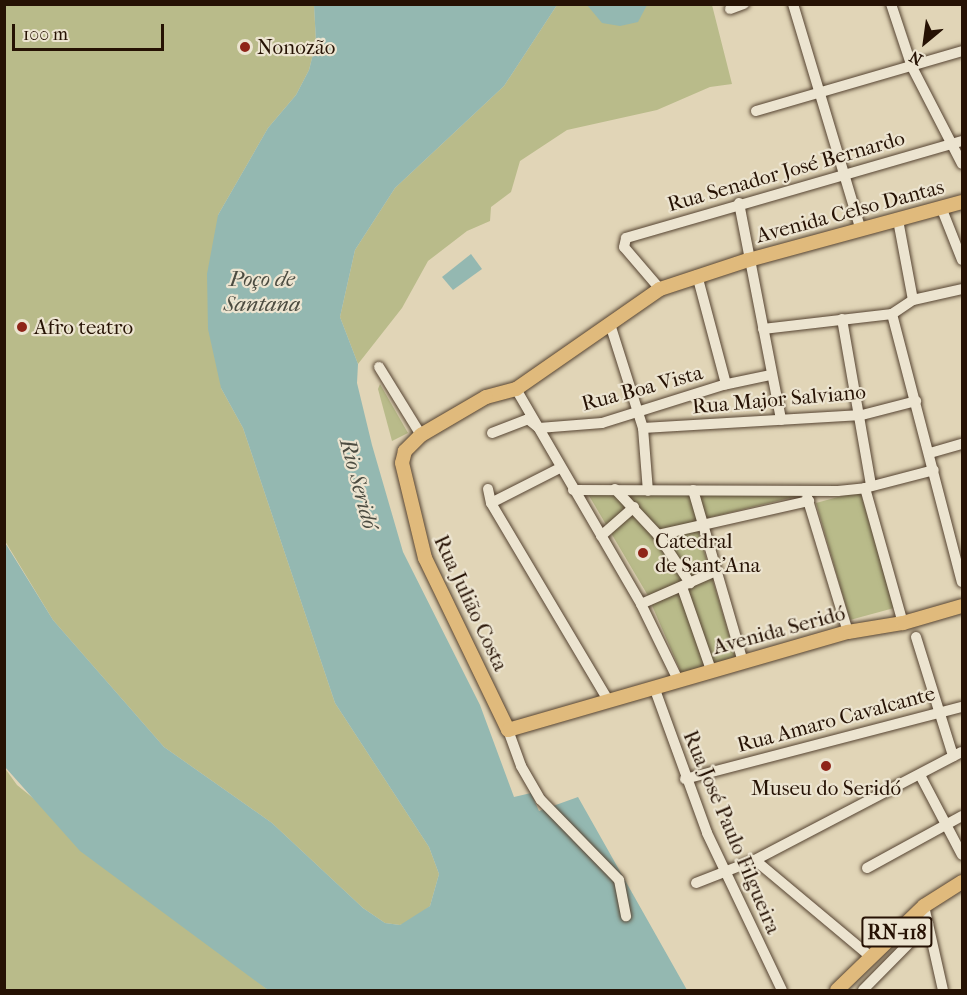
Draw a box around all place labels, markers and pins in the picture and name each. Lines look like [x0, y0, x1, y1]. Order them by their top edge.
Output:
place label: Nonozão [257, 34, 335, 60]
marker: Nonozão [238, 40, 252, 54]
place label: Afro teatro [34, 314, 133, 340]
marker: Afro teatro [15, 320, 29, 334]
place label: Catedral de Sant'Ana [655, 528, 761, 578]
marker: Catedral de Sant'Ana [636, 546, 650, 560]
marker: Museu do Seridó [819, 759, 833, 773]
place label: Museu do Seridó [751, 775, 901, 801]

